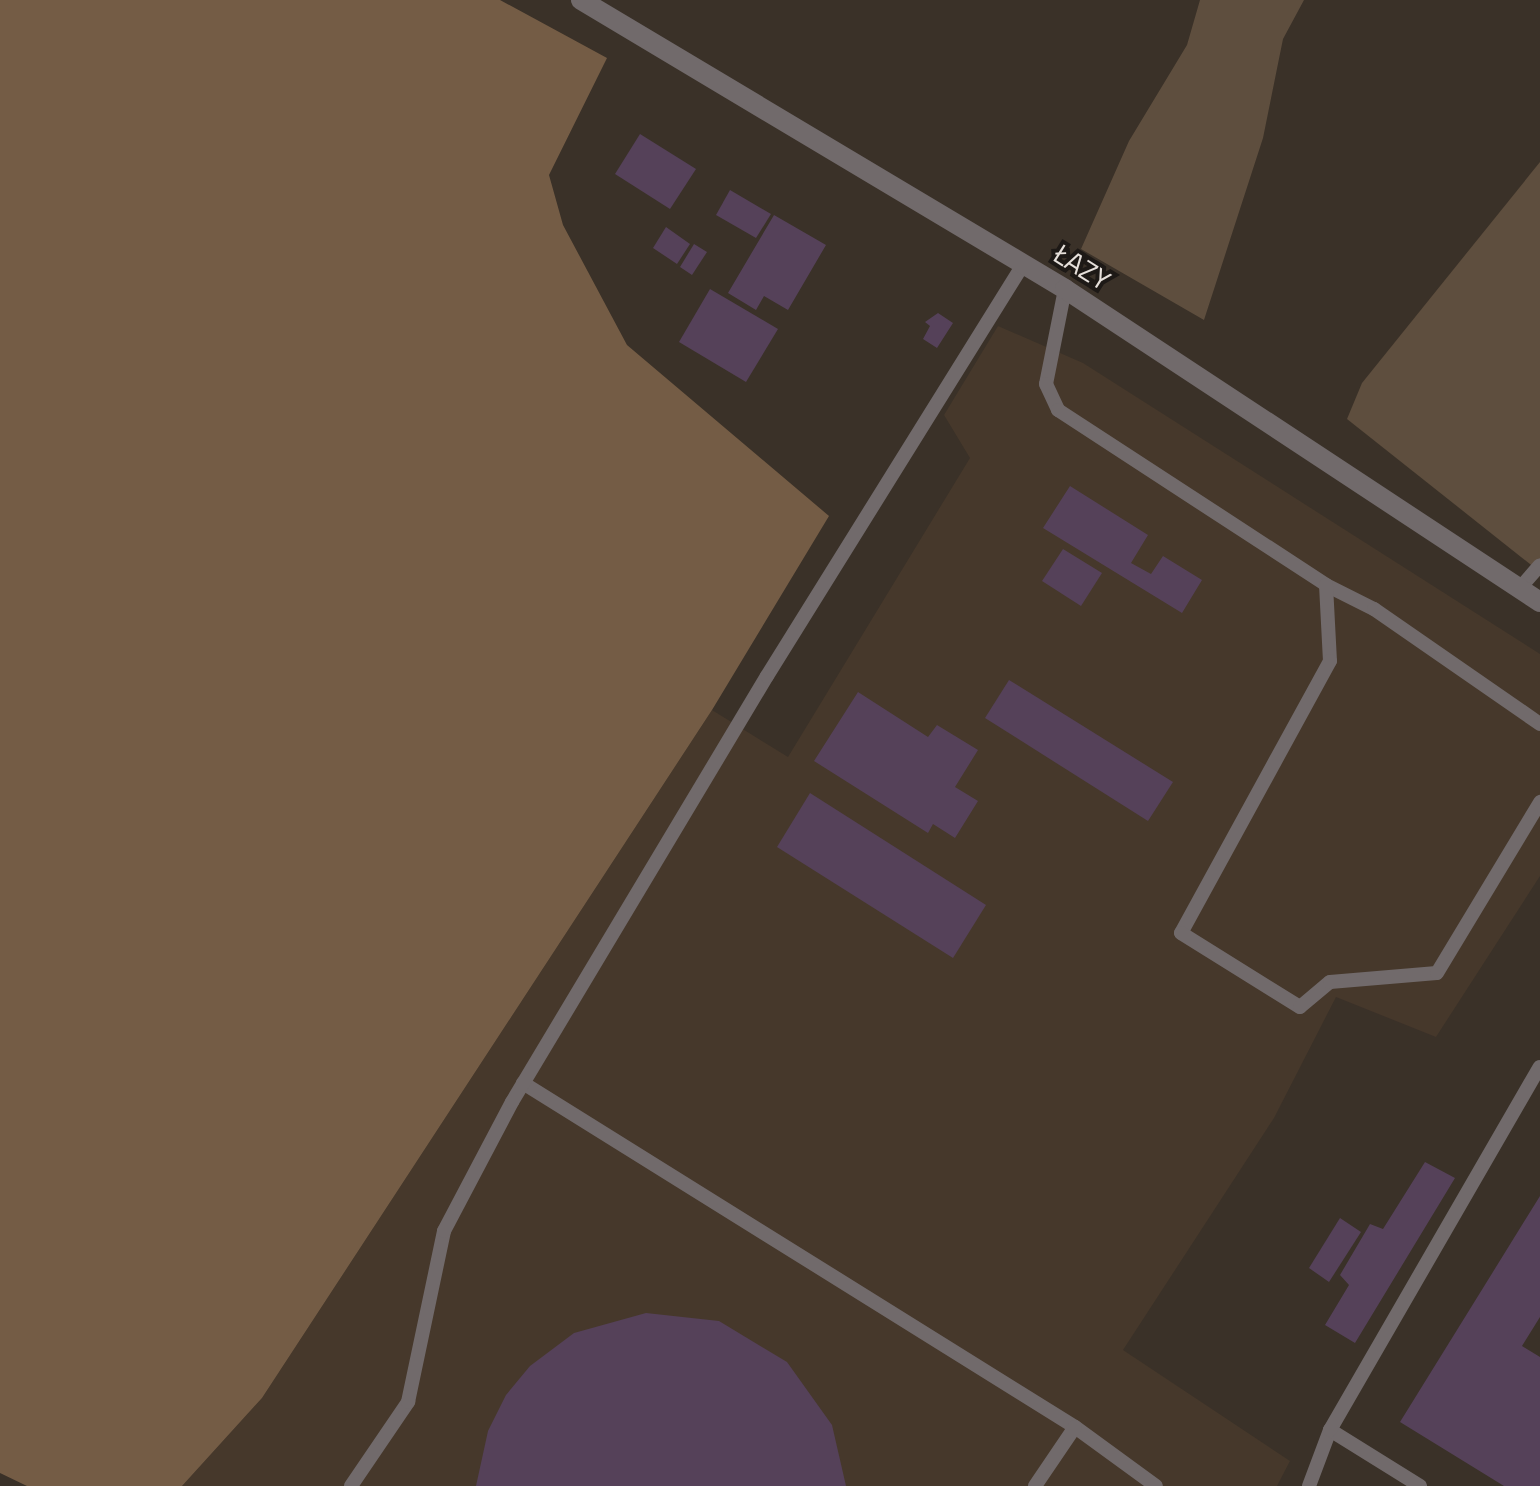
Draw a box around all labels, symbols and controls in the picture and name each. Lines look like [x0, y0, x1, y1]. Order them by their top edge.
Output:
street label: ŁAZY [1048, 237, 1116, 297]

